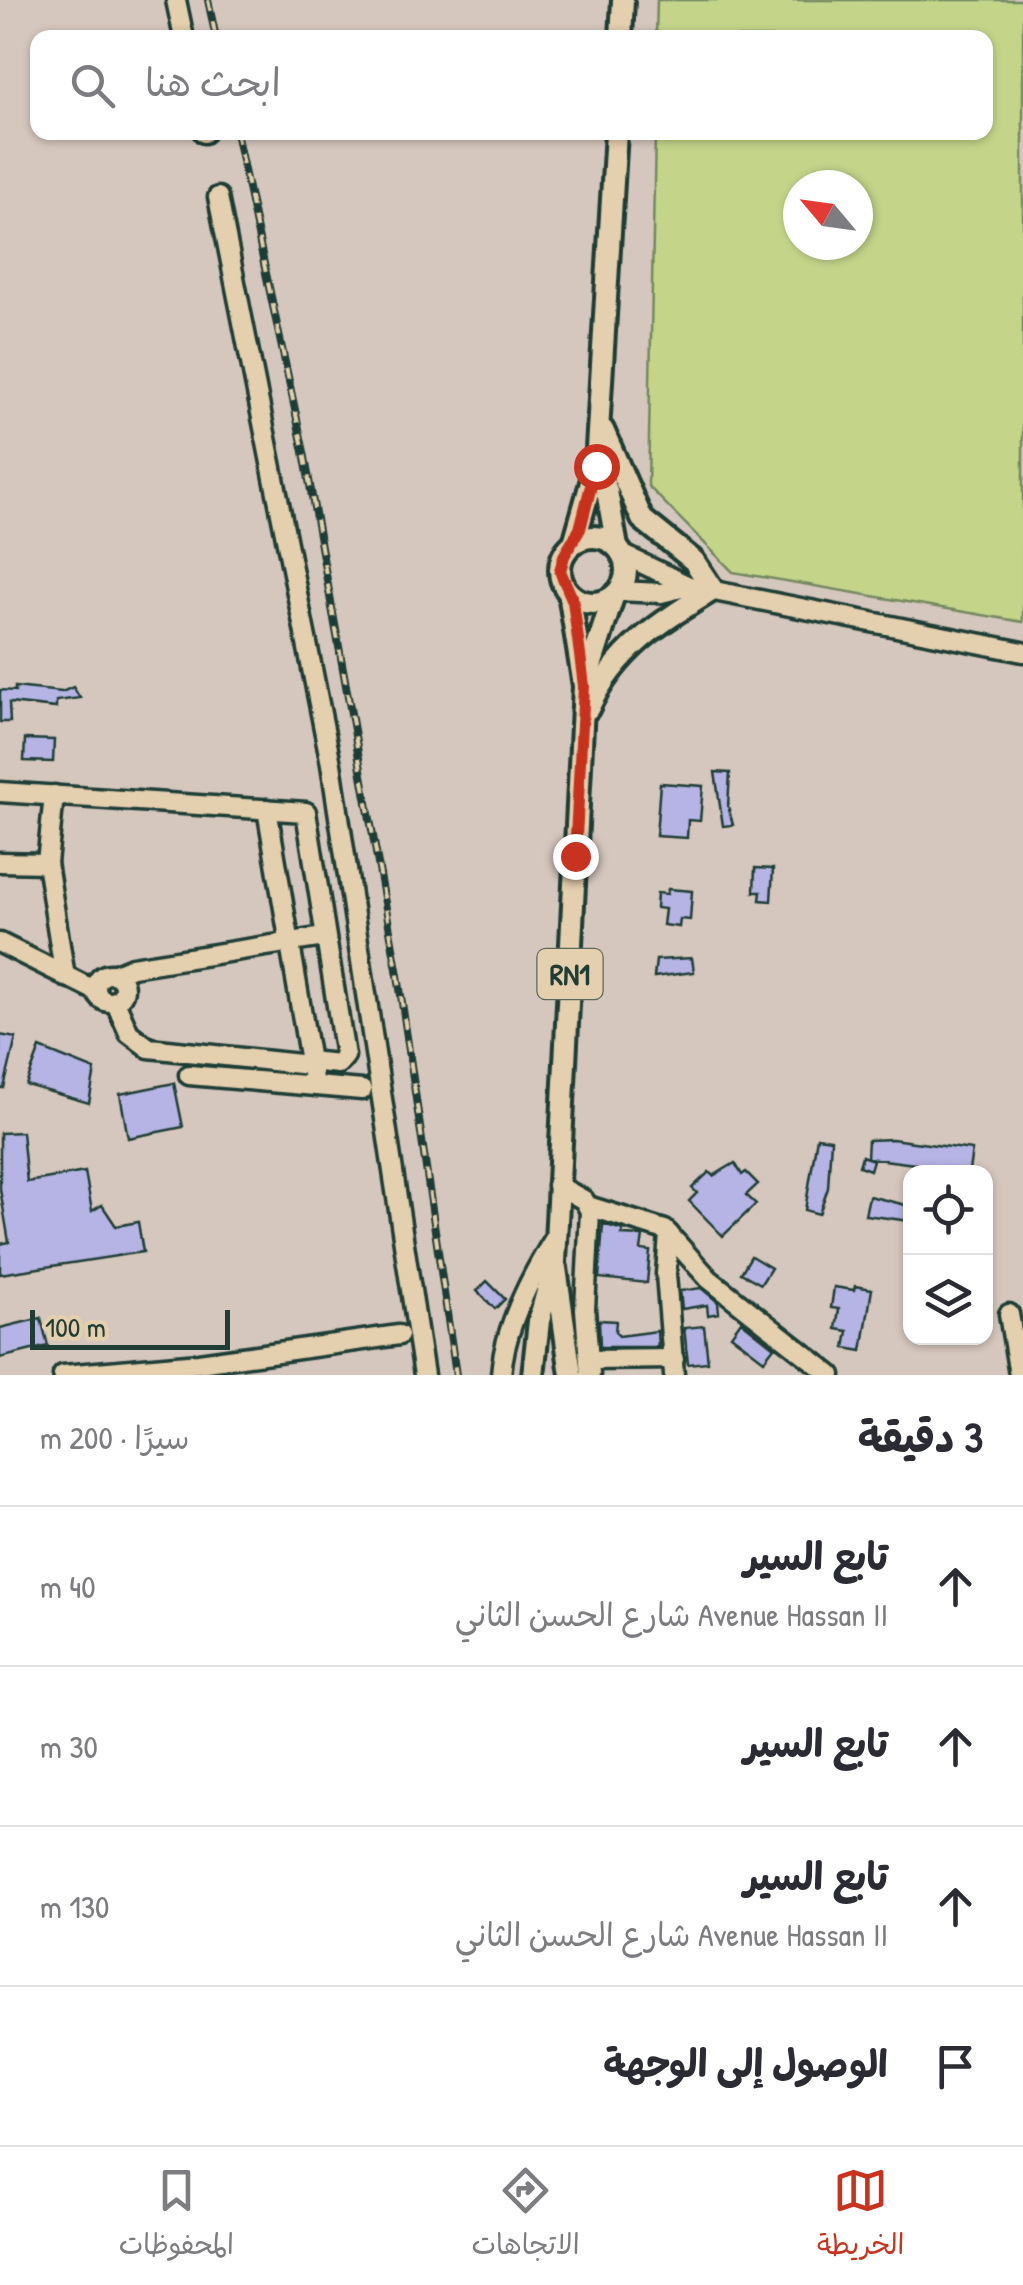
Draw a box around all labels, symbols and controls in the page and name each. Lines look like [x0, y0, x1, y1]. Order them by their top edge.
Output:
search box [30, 30, 993, 140]
text: ابحث هنا [145, 56, 281, 108]
icon: search [65, 58, 120, 113]
north arrow [783, 170, 873, 260]
route start [574, 444, 620, 490]
route end [553, 834, 599, 880]
road number: RN1 [538, 949, 602, 999]
map controls [903, 1165, 993, 1345]
button: locate [903, 1165, 993, 1255]
button: layers [903, 1255, 993, 1345]
scale bar [30, 1305, 230, 1350]
text: 100 m [45, 1308, 106, 1346]
text: 3 دقيقة [858, 1408, 983, 1465]
text: سيرًا · 200 m [40, 1416, 190, 1459]
text: تابع السير [744, 1530, 888, 1582]
icon: ahead [928, 1559, 983, 1614]
text: 40 m [40, 1565, 95, 1608]
text: Avenue Hassan II شارع الحسن الثاني [455, 1593, 888, 1636]
text: تابع السير [744, 1717, 888, 1769]
icon: ahead [928, 1719, 983, 1774]
text: 30 m [40, 1725, 98, 1768]
text: تابع السير [744, 1850, 888, 1902]
icon: ahead [928, 1879, 983, 1934]
text: 130 m [40, 1885, 109, 1928]
text: Avenue Hassan II شارع الحسن الثاني [455, 1913, 888, 1956]
text: الوصول إلى الوجهة [603, 2037, 888, 2089]
icon: arrive [928, 2039, 983, 2094]
tab: المحفوظات [119, 2163, 234, 2269]
tab: الاتجاهات [471, 2163, 580, 2269]
tab: الخريطة [817, 2163, 904, 2269]

